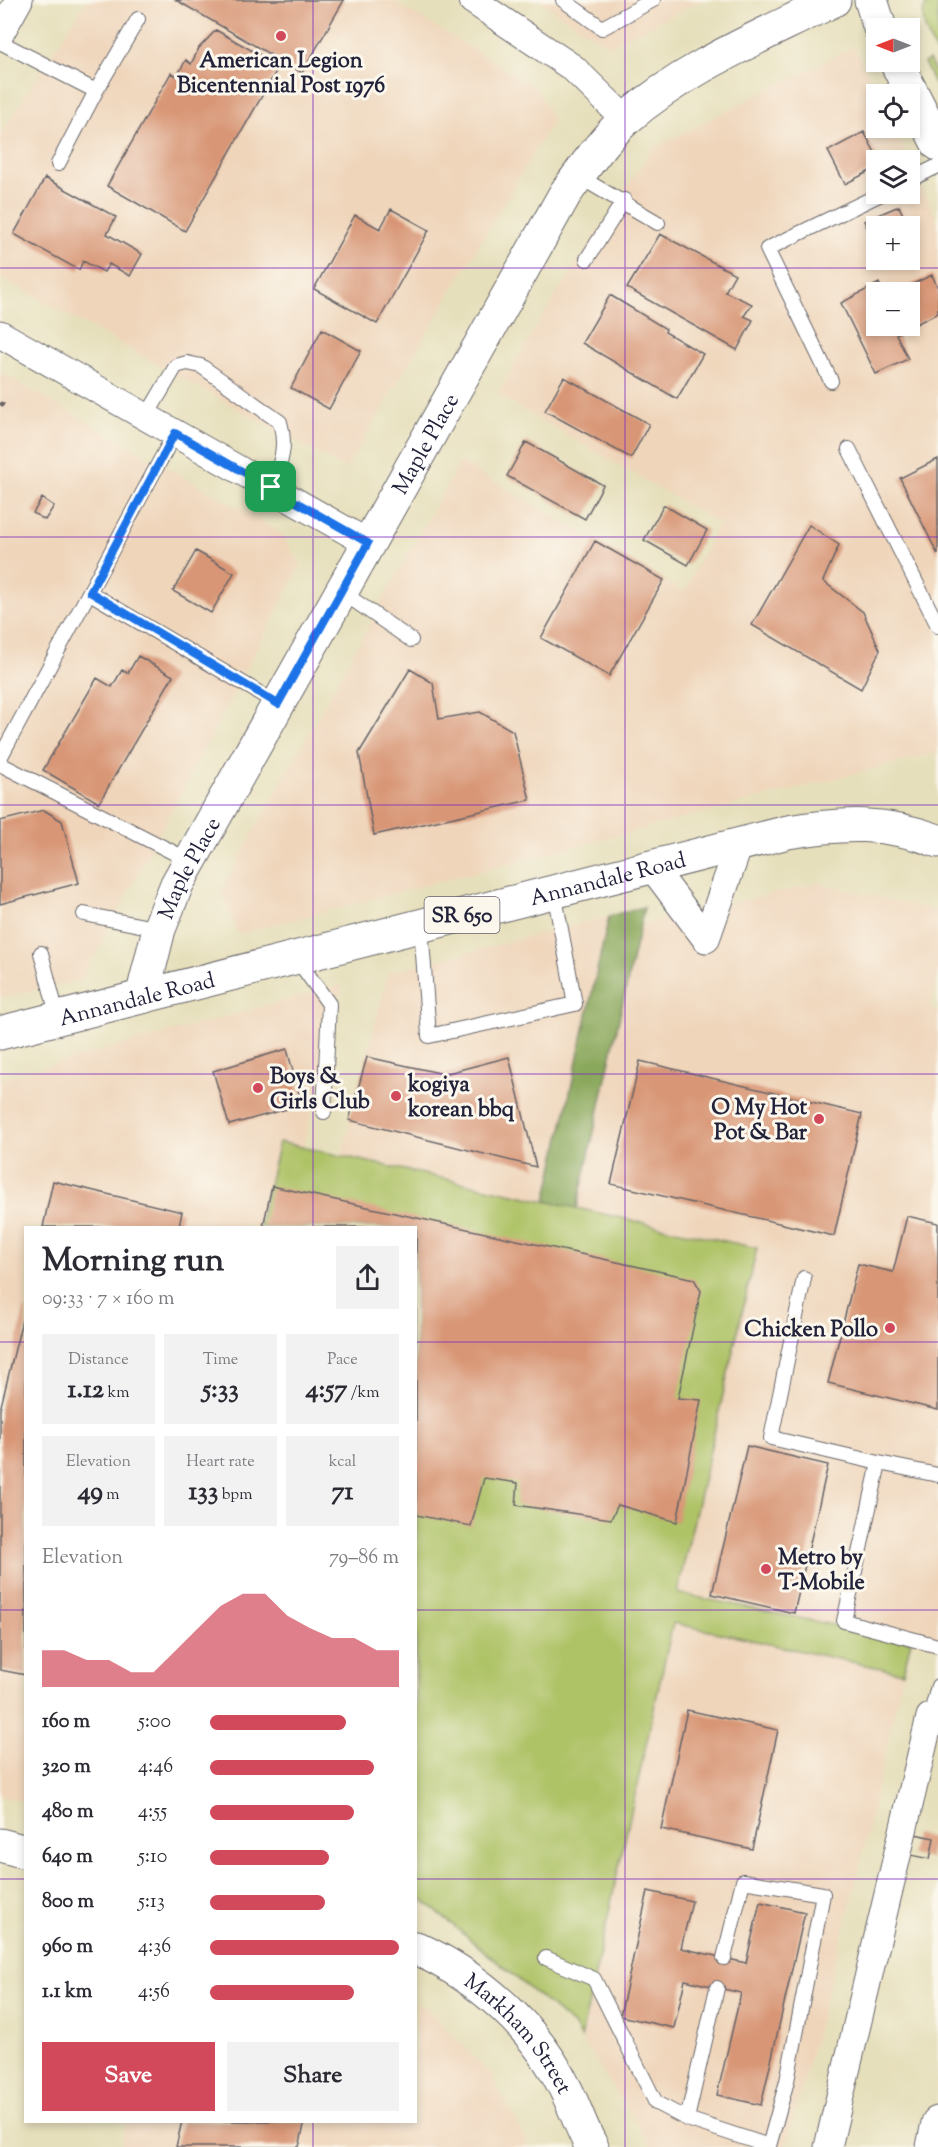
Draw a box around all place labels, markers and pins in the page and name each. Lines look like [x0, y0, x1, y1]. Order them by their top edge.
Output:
marker: American Legion Bicentennial Post 1976 [274, 29, 288, 43]
place label: American Legion Bicentennial Post 1976 [177, 46, 385, 103]
pin [245, 461, 296, 512]
place label: Boys & Girls Club [270, 1062, 370, 1119]
place label: kogiya korean bbq [407, 1070, 515, 1127]
marker: Boys & Girls Club [251, 1081, 265, 1095]
marker: kogiya korean bbq [389, 1089, 403, 1103]
place label: O My Hot Pot & Bar [711, 1093, 808, 1150]
marker: O My Hot Pot & Bar [812, 1112, 826, 1126]
place label: Chicken Pollo [744, 1315, 878, 1347]
marker: Chicken Pollo [883, 1321, 897, 1335]
place label: Metro by T-Mobile [778, 1543, 865, 1600]
marker: Metro by T-Mobile [759, 1562, 773, 1576]

